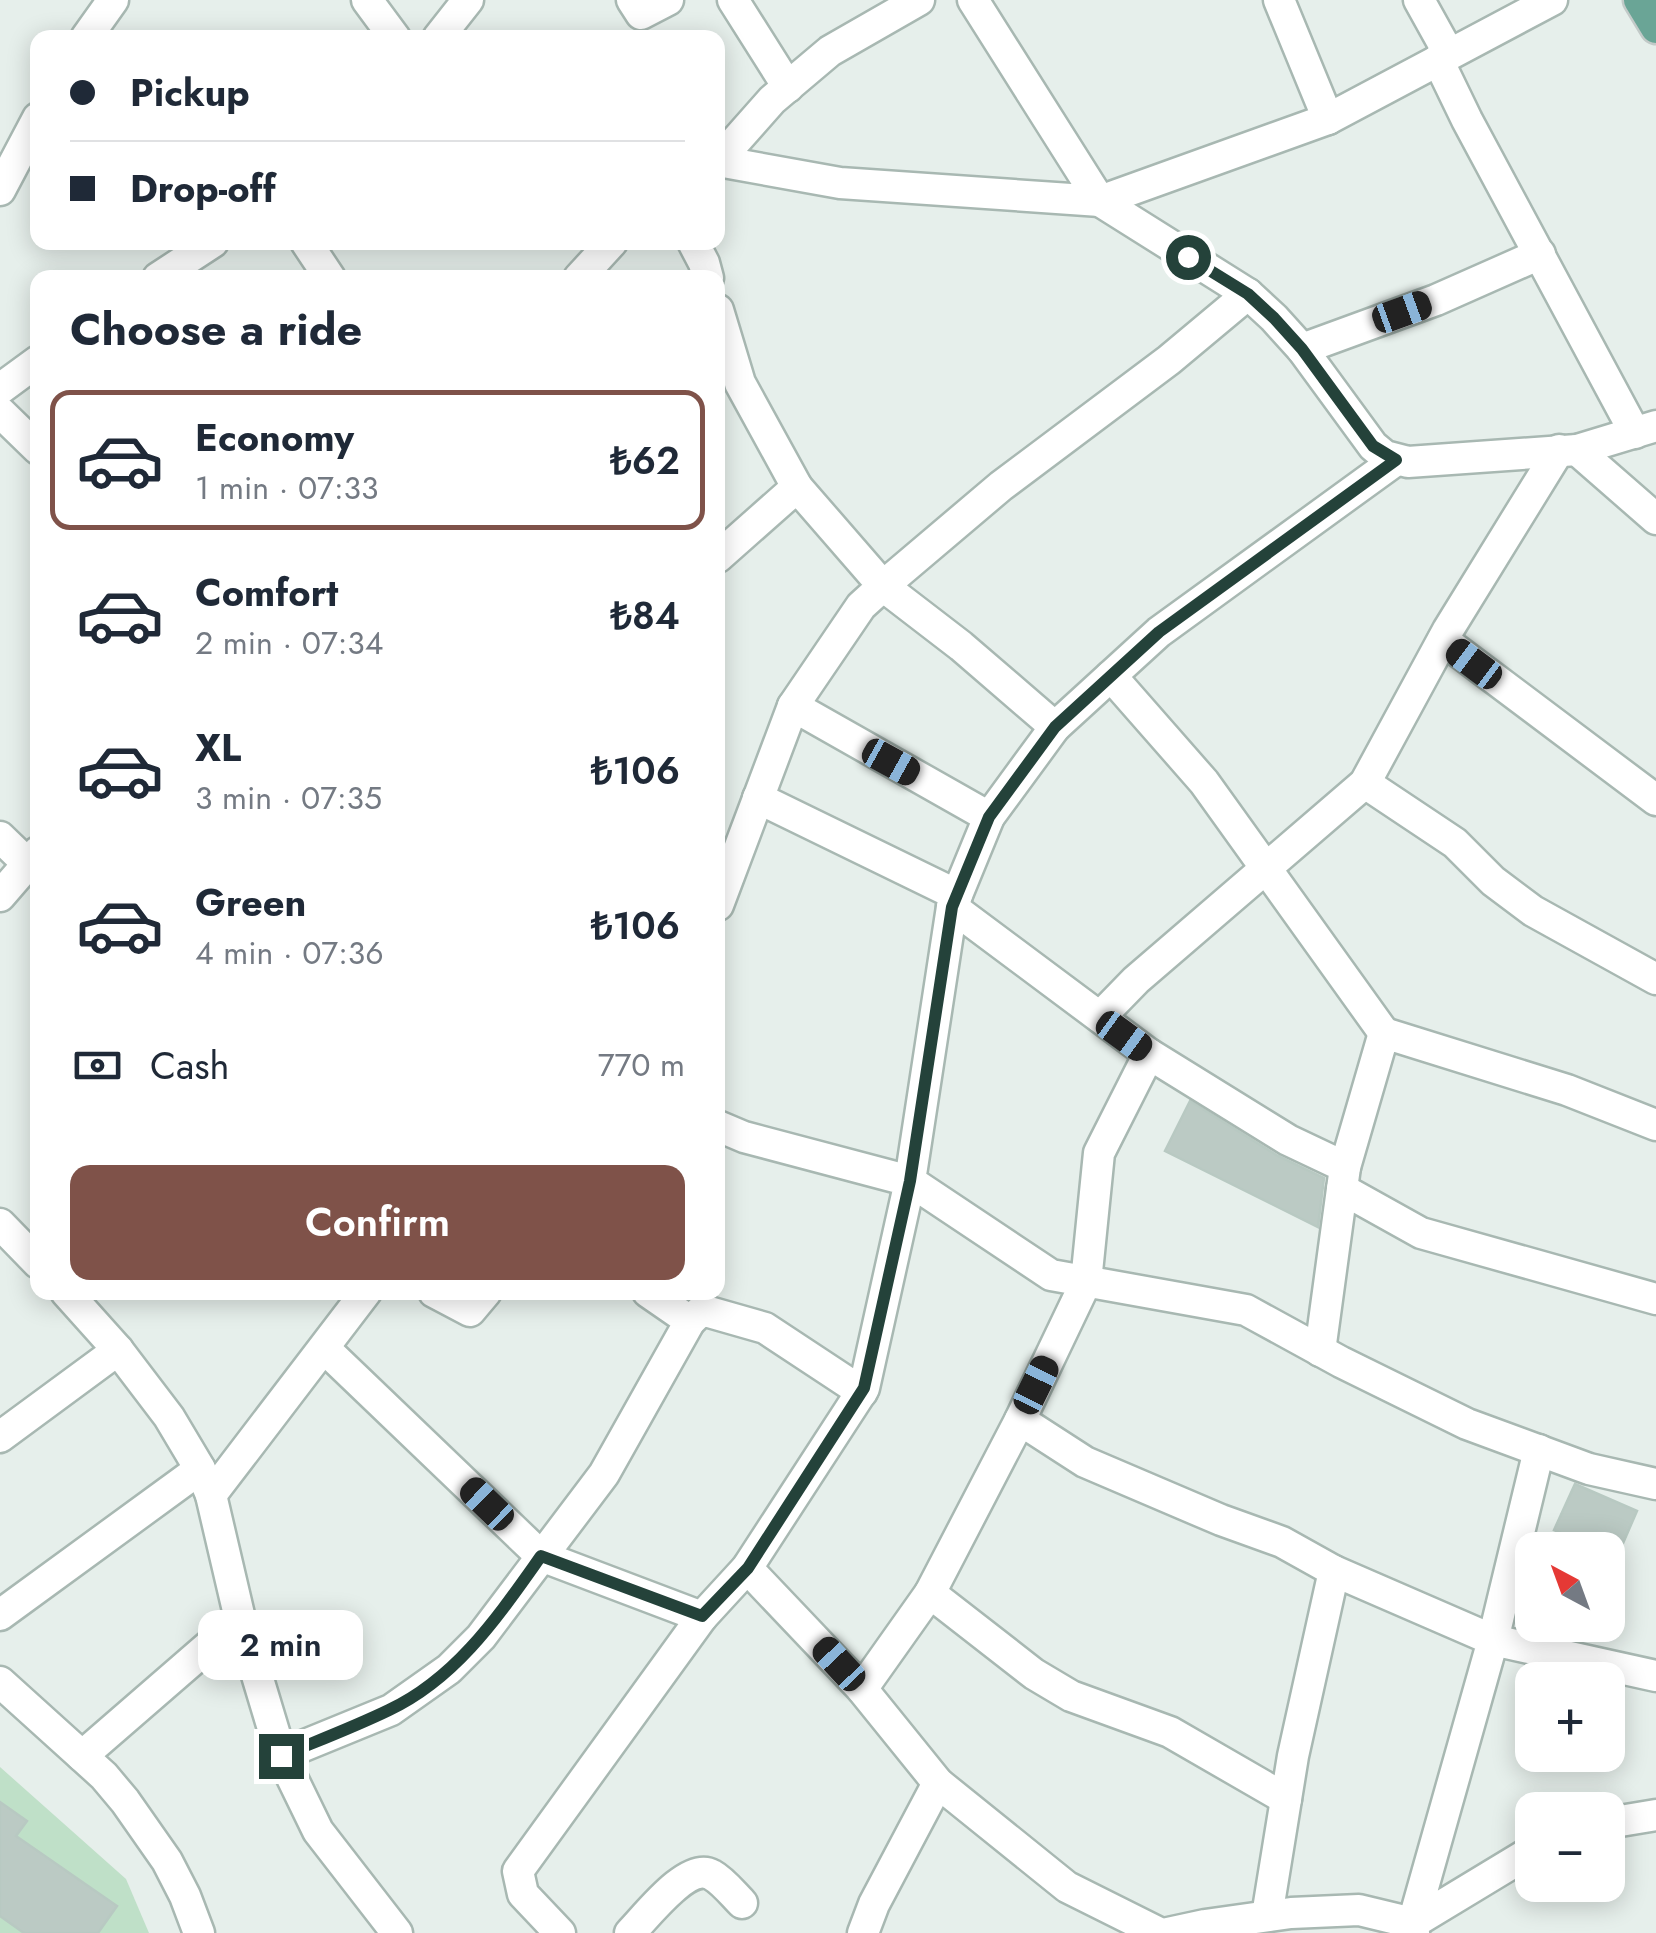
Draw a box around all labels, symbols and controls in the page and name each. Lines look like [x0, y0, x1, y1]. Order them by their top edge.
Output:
text: Pickup [130, 65, 250, 120]
text: Drop-off [130, 161, 276, 216]
route start [1166, 235, 1211, 280]
car [1369, 288, 1435, 336]
text: Choose a ride [70, 297, 362, 362]
text: Economy [195, 410, 354, 465]
icon: car [75, 415, 165, 505]
text: ₺62 [610, 433, 680, 488]
text: 1 min · 07:33 [195, 465, 378, 511]
text: Comfort [195, 565, 338, 620]
icon: car [75, 570, 165, 660]
text: ₺84 [610, 588, 680, 643]
text: 2 min · 07:34 [195, 620, 383, 666]
car [1441, 634, 1507, 694]
text: XL [195, 720, 241, 775]
icon: car [75, 725, 165, 815]
car [857, 734, 925, 790]
text: ₺106 [591, 743, 680, 798]
text: 3 min · 07:35 [195, 775, 382, 821]
text: Green [195, 875, 306, 930]
icon: car [75, 880, 165, 970]
text: ₺106 [591, 898, 680, 953]
text: 4 min · 07:36 [195, 930, 384, 976]
car [1091, 1006, 1157, 1066]
icon: cash [70, 1038, 125, 1093]
text: Cash [150, 1038, 230, 1093]
text: 770 m [598, 1042, 685, 1088]
button: Confirm [70, 1165, 685, 1280]
car [1009, 1351, 1063, 1419]
car [455, 1472, 519, 1536]
north arrow [1515, 1532, 1625, 1642]
map controls [1515, 1532, 1625, 1902]
callout: 2 min [198, 1611, 364, 1681]
text: 2 min [239, 1622, 322, 1668]
car [808, 1632, 870, 1696]
button: + [1515, 1662, 1625, 1772]
route end [259, 1734, 304, 1779]
button: − [1515, 1792, 1625, 1902]

